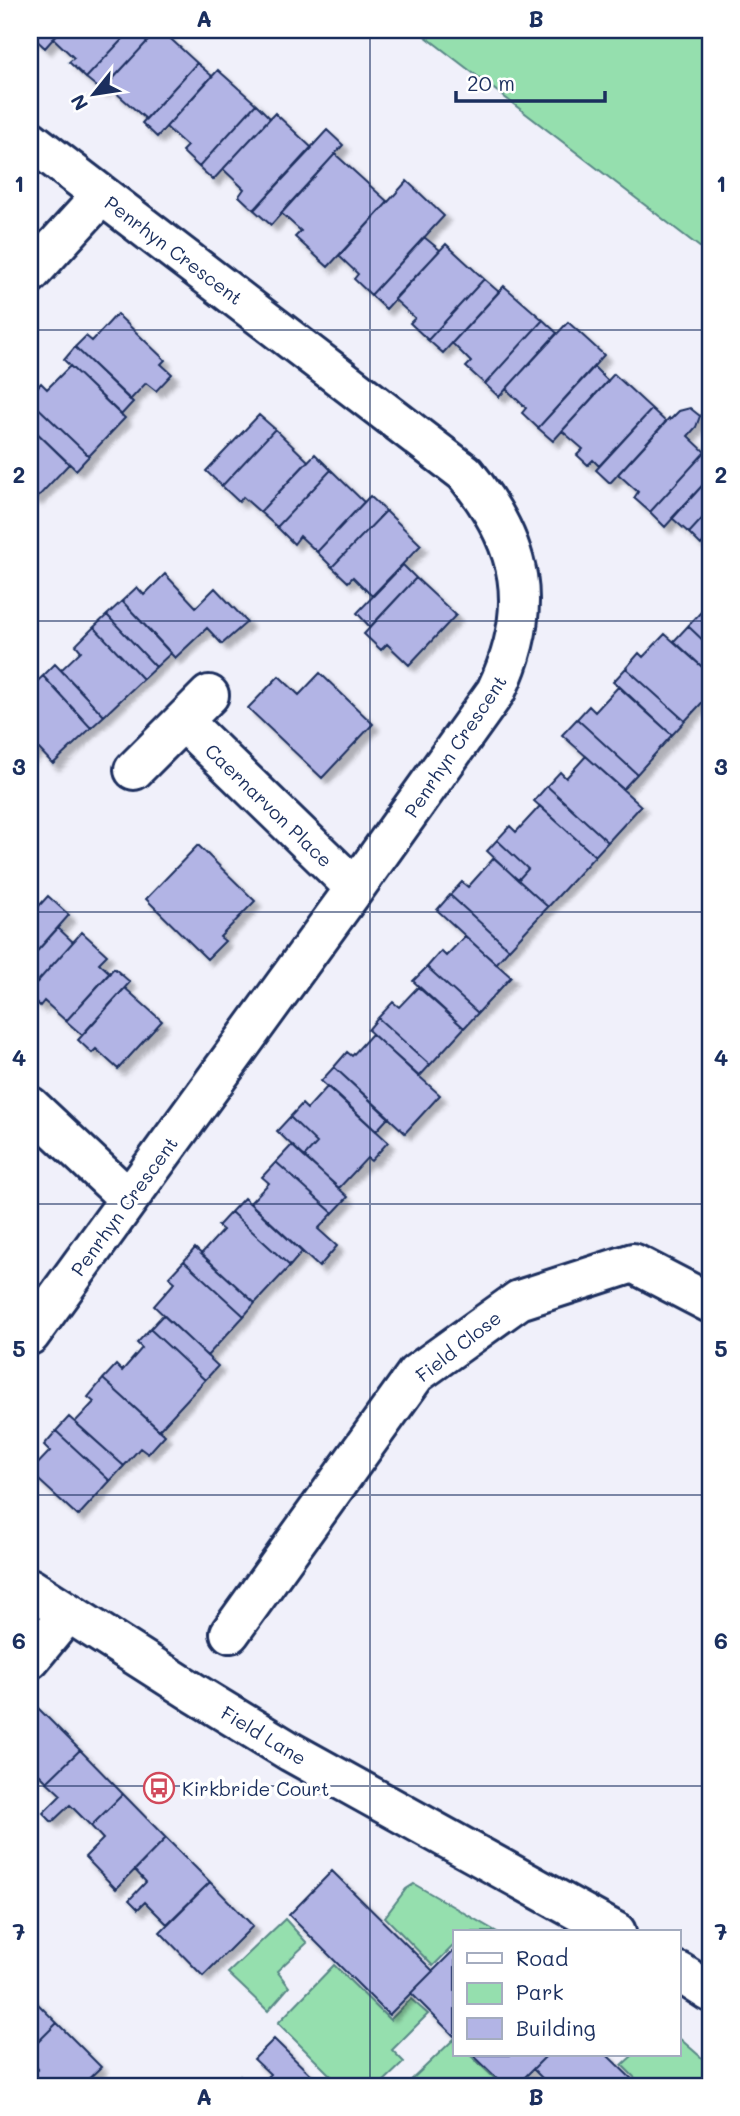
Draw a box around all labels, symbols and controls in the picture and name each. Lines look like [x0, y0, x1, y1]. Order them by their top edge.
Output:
text: A [196, 3, 212, 33]
text: B [528, 3, 544, 33]
north arrow [60, 60, 130, 130]
scale bar [456, 60, 605, 104]
text: 20 m [467, 69, 515, 96]
text: N [64, 90, 93, 115]
text: 1 [14, 168, 24, 198]
text: 1 [716, 168, 726, 198]
street label: Penrhyn Crescent [100, 190, 248, 310]
text: 2 [13, 459, 25, 489]
text: 2 [715, 459, 727, 489]
street label: Penrhyn Crescent [398, 670, 512, 822]
street label: Caernarvon Place [200, 738, 338, 872]
text: 3 [12, 751, 26, 781]
text: 3 [714, 751, 728, 781]
text: 4 [12, 1042, 26, 1072]
text: 4 [714, 1042, 728, 1072]
street label: Penrhyn Crescent [65, 1131, 183, 1281]
street label: Field Close [410, 1305, 506, 1387]
text: 5 [12, 1333, 26, 1363]
text: 5 [714, 1333, 728, 1363]
text: 6 [12, 1625, 26, 1655]
text: 6 [714, 1625, 728, 1655]
street label: Field Lane [217, 1700, 311, 1770]
bus stop icon: Kirkbride Court [142, 1771, 176, 1805]
place label: Kirkbride Court [182, 1776, 329, 1801]
text: 7 [13, 1916, 26, 1946]
text: 7 [715, 1916, 728, 1946]
legend [453, 1930, 680, 2056]
text: Road [516, 1944, 568, 1971]
text: Park [516, 1978, 564, 2005]
text: Building [516, 2014, 596, 2041]
text: A [196, 2081, 212, 2111]
text: B [528, 2081, 544, 2111]

